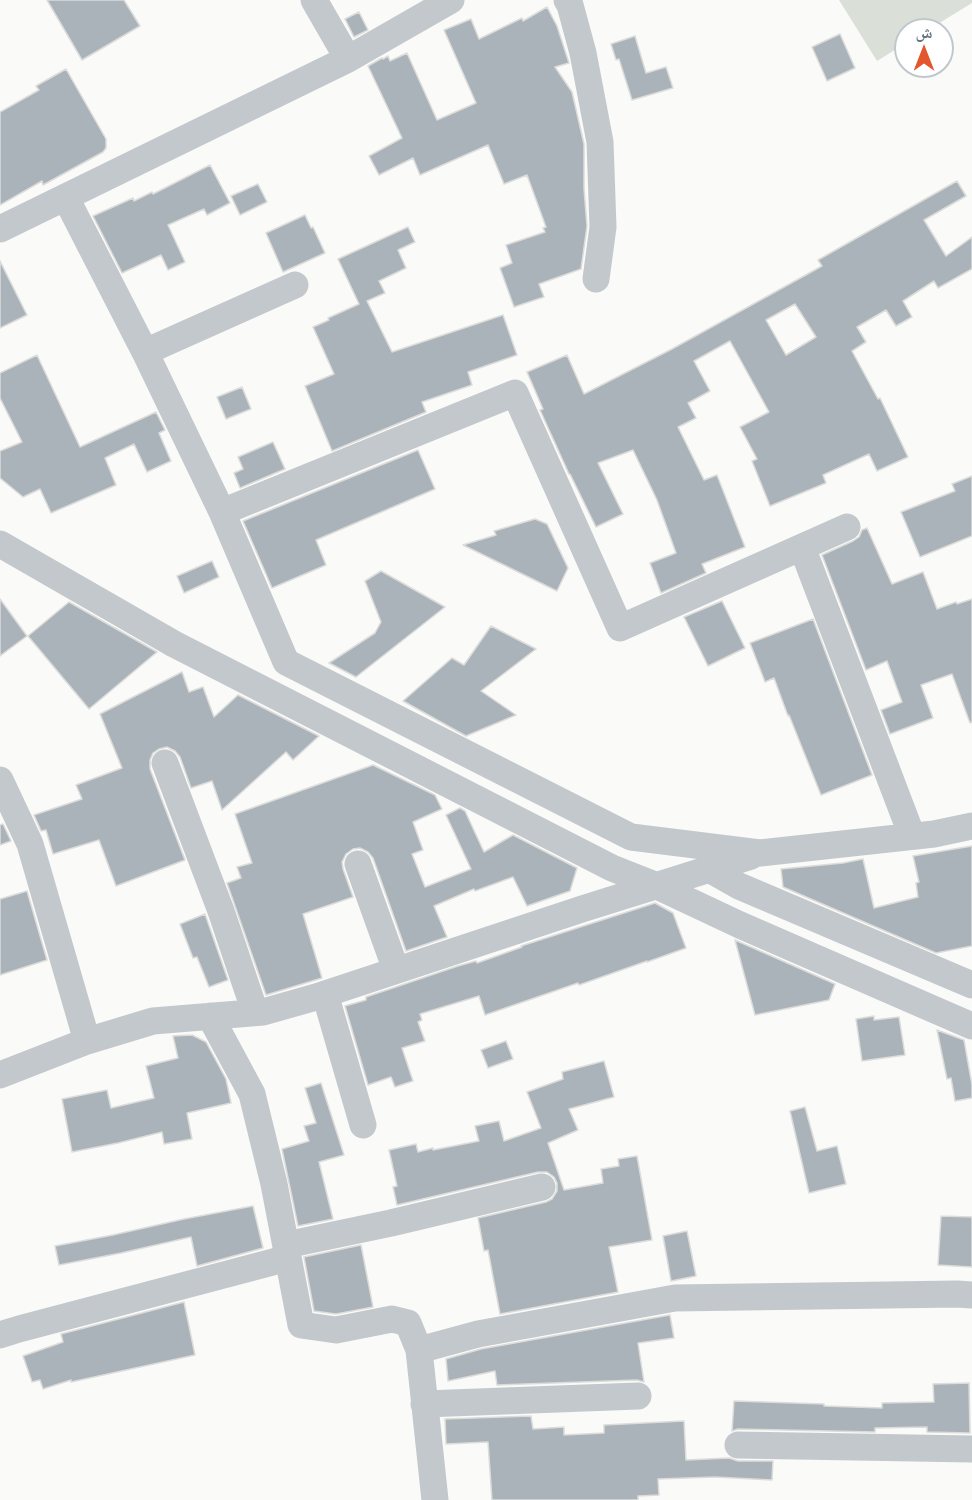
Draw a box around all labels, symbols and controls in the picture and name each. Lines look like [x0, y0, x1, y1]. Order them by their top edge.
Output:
north arrow [894, 18, 954, 78]
text: ش [916, 22, 932, 42]

